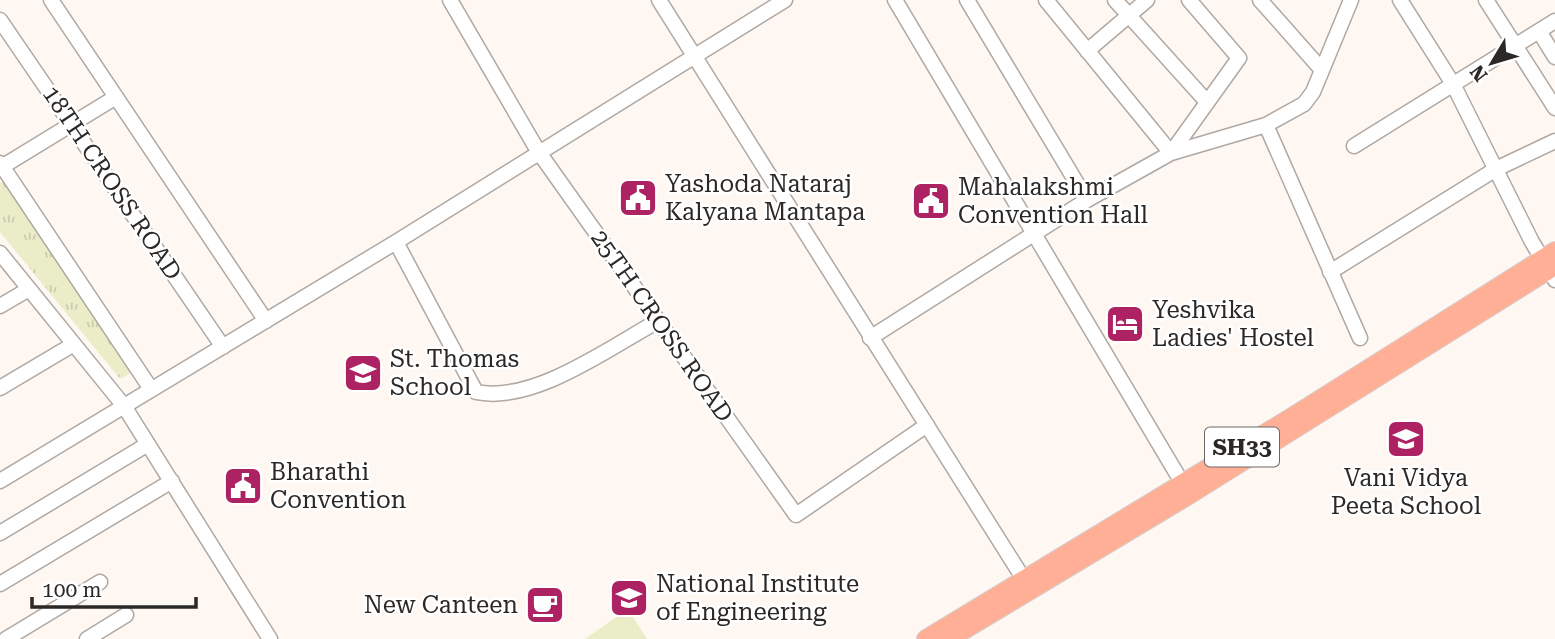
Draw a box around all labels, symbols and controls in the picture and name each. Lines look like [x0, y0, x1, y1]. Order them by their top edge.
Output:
north arrow [1457, 28, 1527, 98]
text: N [1465, 60, 1493, 86]
street label: 18TH CROSS ROAD [37, 81, 187, 285]
place label: Yashoda Nataraj Kalyana Mantapa [665, 170, 865, 226]
place label: Mahalakshmi Convention Hall [958, 173, 1148, 229]
public building icon: Yashoda Nataraj Kalyana Mantapa [617, 177, 659, 219]
public building icon: Mahalakshmi Convention Hall [910, 180, 952, 222]
street label: 25TH CROSS ROAD [585, 225, 739, 427]
place label: Yeshvika Ladies' Hostel [1152, 296, 1314, 352]
hotel icon: Yeshvika Ladies' Hostel [1104, 303, 1146, 345]
place label: St. Thomas School [390, 345, 519, 401]
school or university icon: St. Thomas School [342, 352, 384, 394]
school or university icon: Vani Vidya Peeta School [1385, 418, 1427, 460]
road number: SH33 [1205, 428, 1279, 466]
place label: Bharathi Convention [270, 458, 406, 514]
place label: Vani Vidya Peeta School [1331, 464, 1481, 520]
public building icon: Bharathi Convention [222, 465, 264, 507]
scale bar [32, 566, 196, 610]
place label: National Institute of Engineering [656, 570, 859, 626]
school or university icon: National Institute of Engineering [608, 577, 650, 619]
text: 100 m [42, 578, 102, 602]
cafe icon: New Canteen [524, 584, 566, 626]
place label: New Canteen [364, 591, 518, 619]

